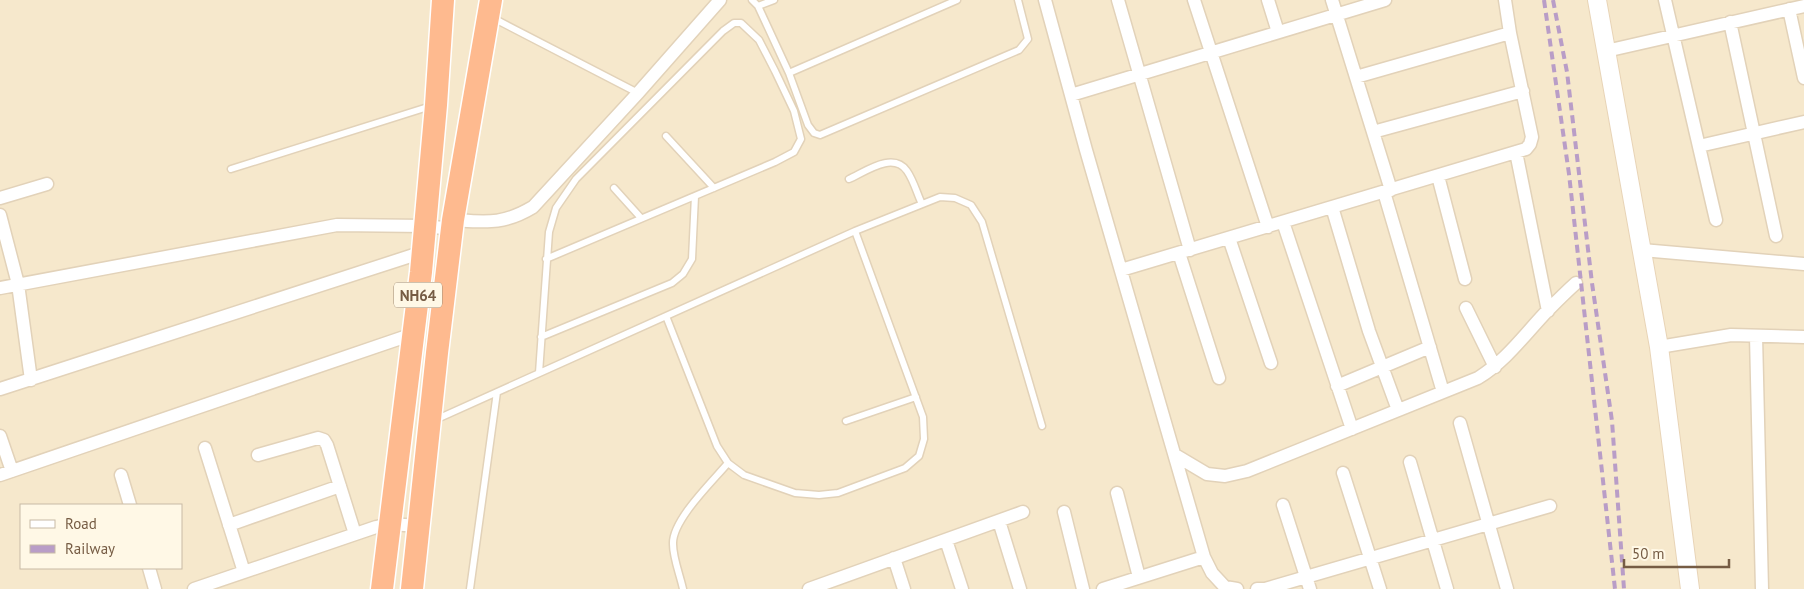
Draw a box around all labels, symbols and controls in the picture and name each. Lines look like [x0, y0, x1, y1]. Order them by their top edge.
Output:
road number: NH64 [394, 282, 442, 308]
legend [20, 504, 182, 569]
text: Road [65, 514, 97, 533]
scale bar [1624, 536, 1729, 568]
text: Railway [65, 539, 115, 558]
text: 50 m [1632, 544, 1665, 563]

